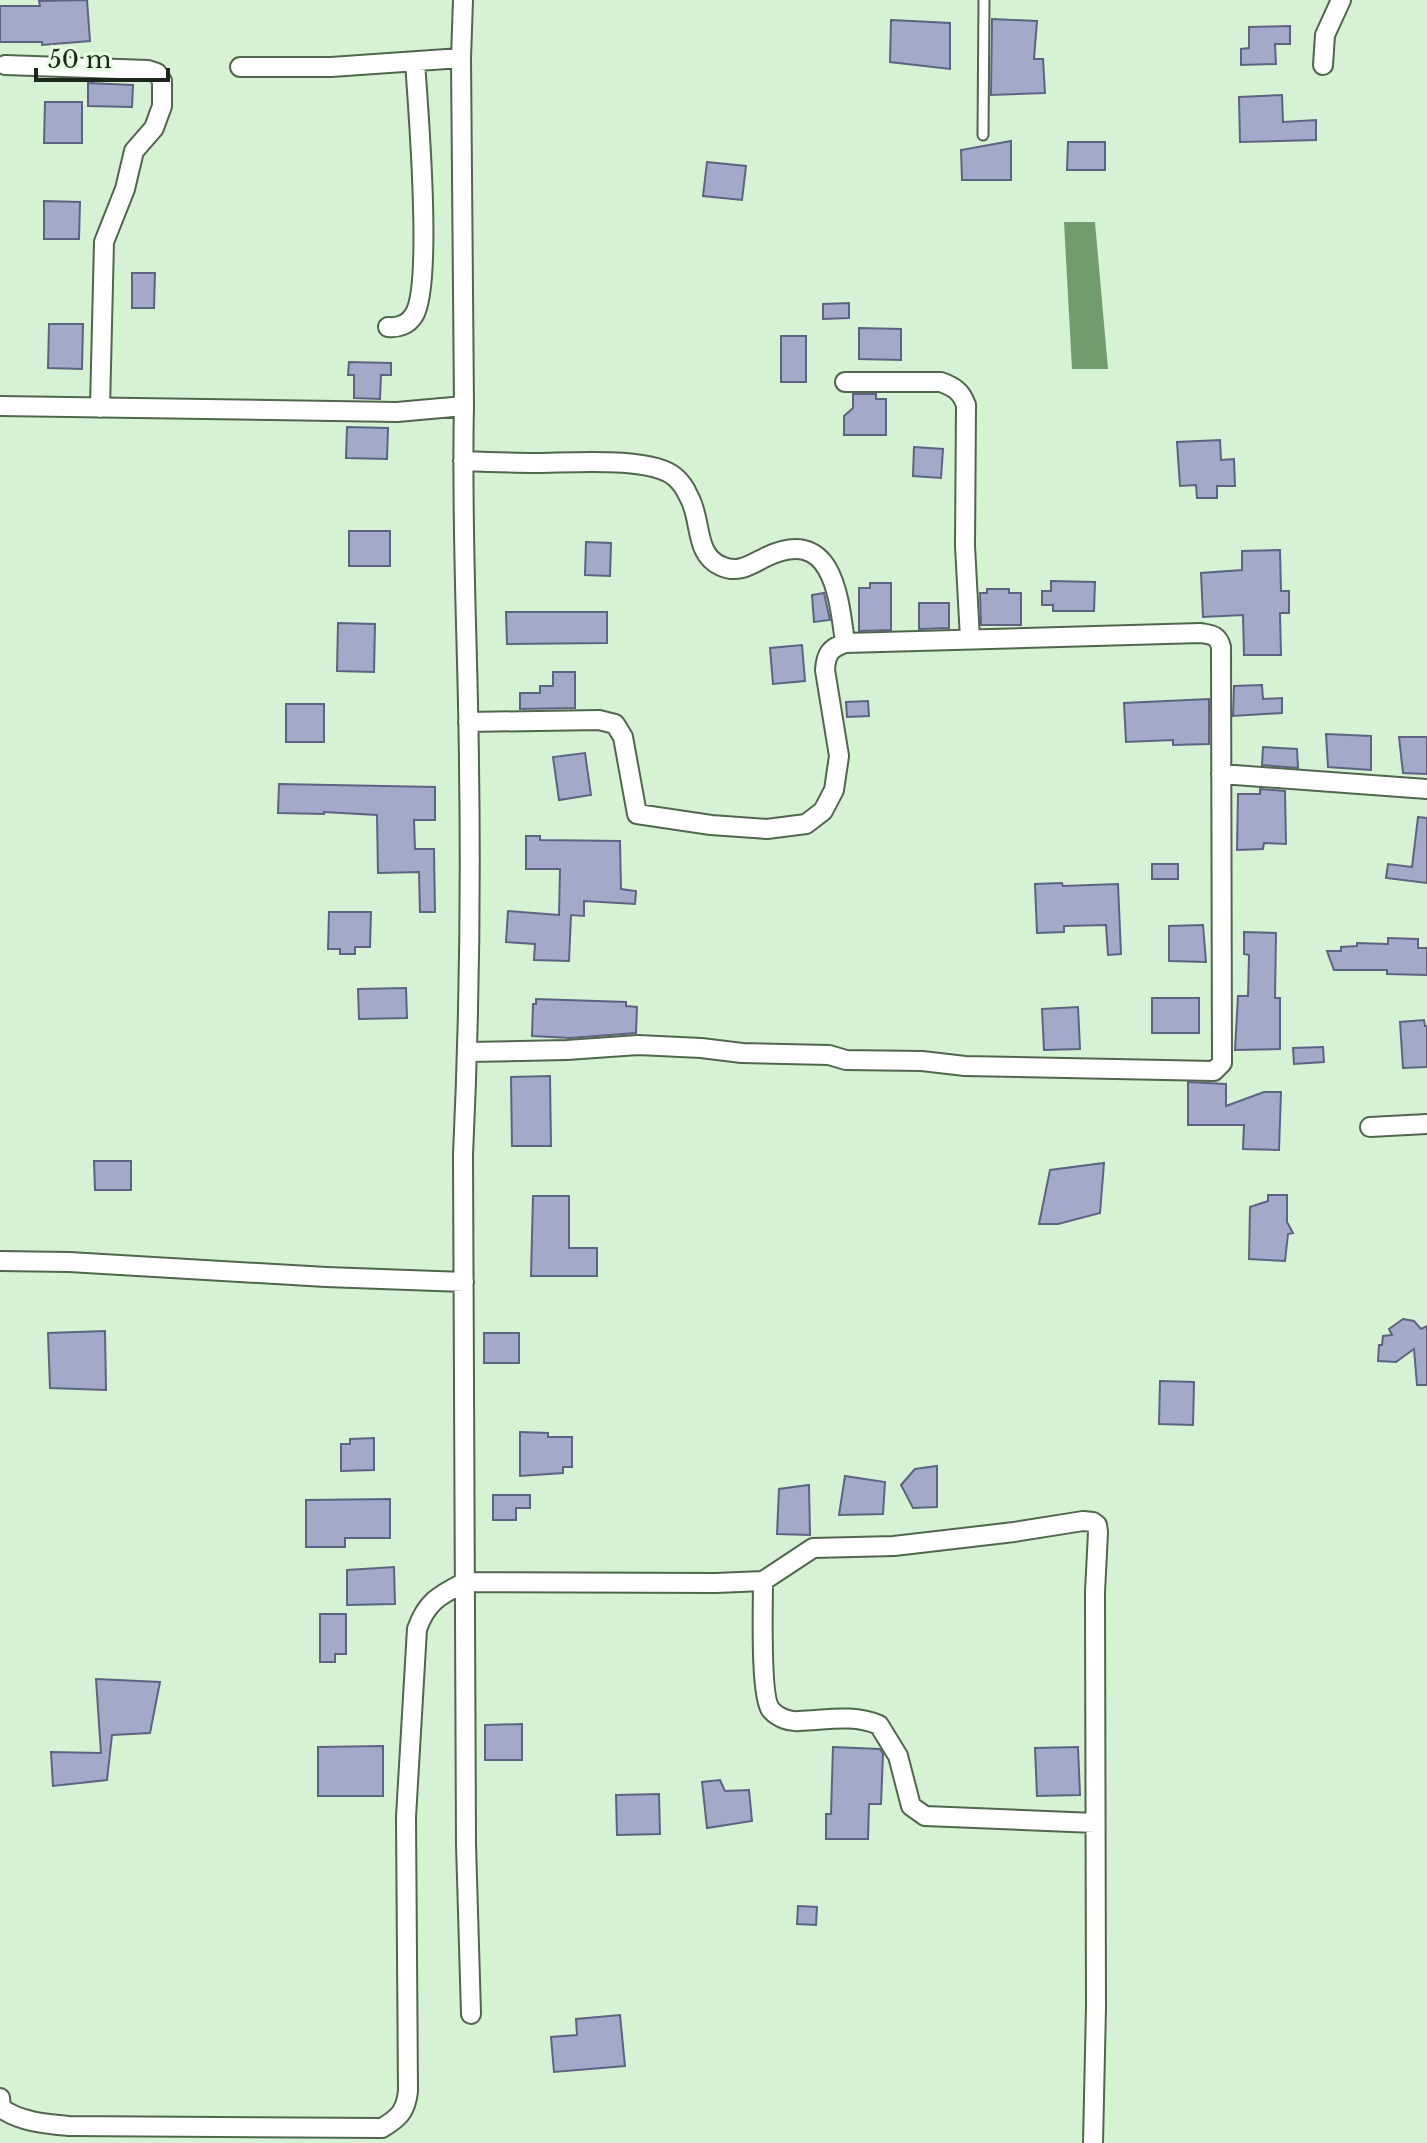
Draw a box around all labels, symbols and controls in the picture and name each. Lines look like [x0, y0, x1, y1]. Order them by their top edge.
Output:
scale bar [36, 32, 168, 82]
text: 50 m [48, 45, 112, 74]

